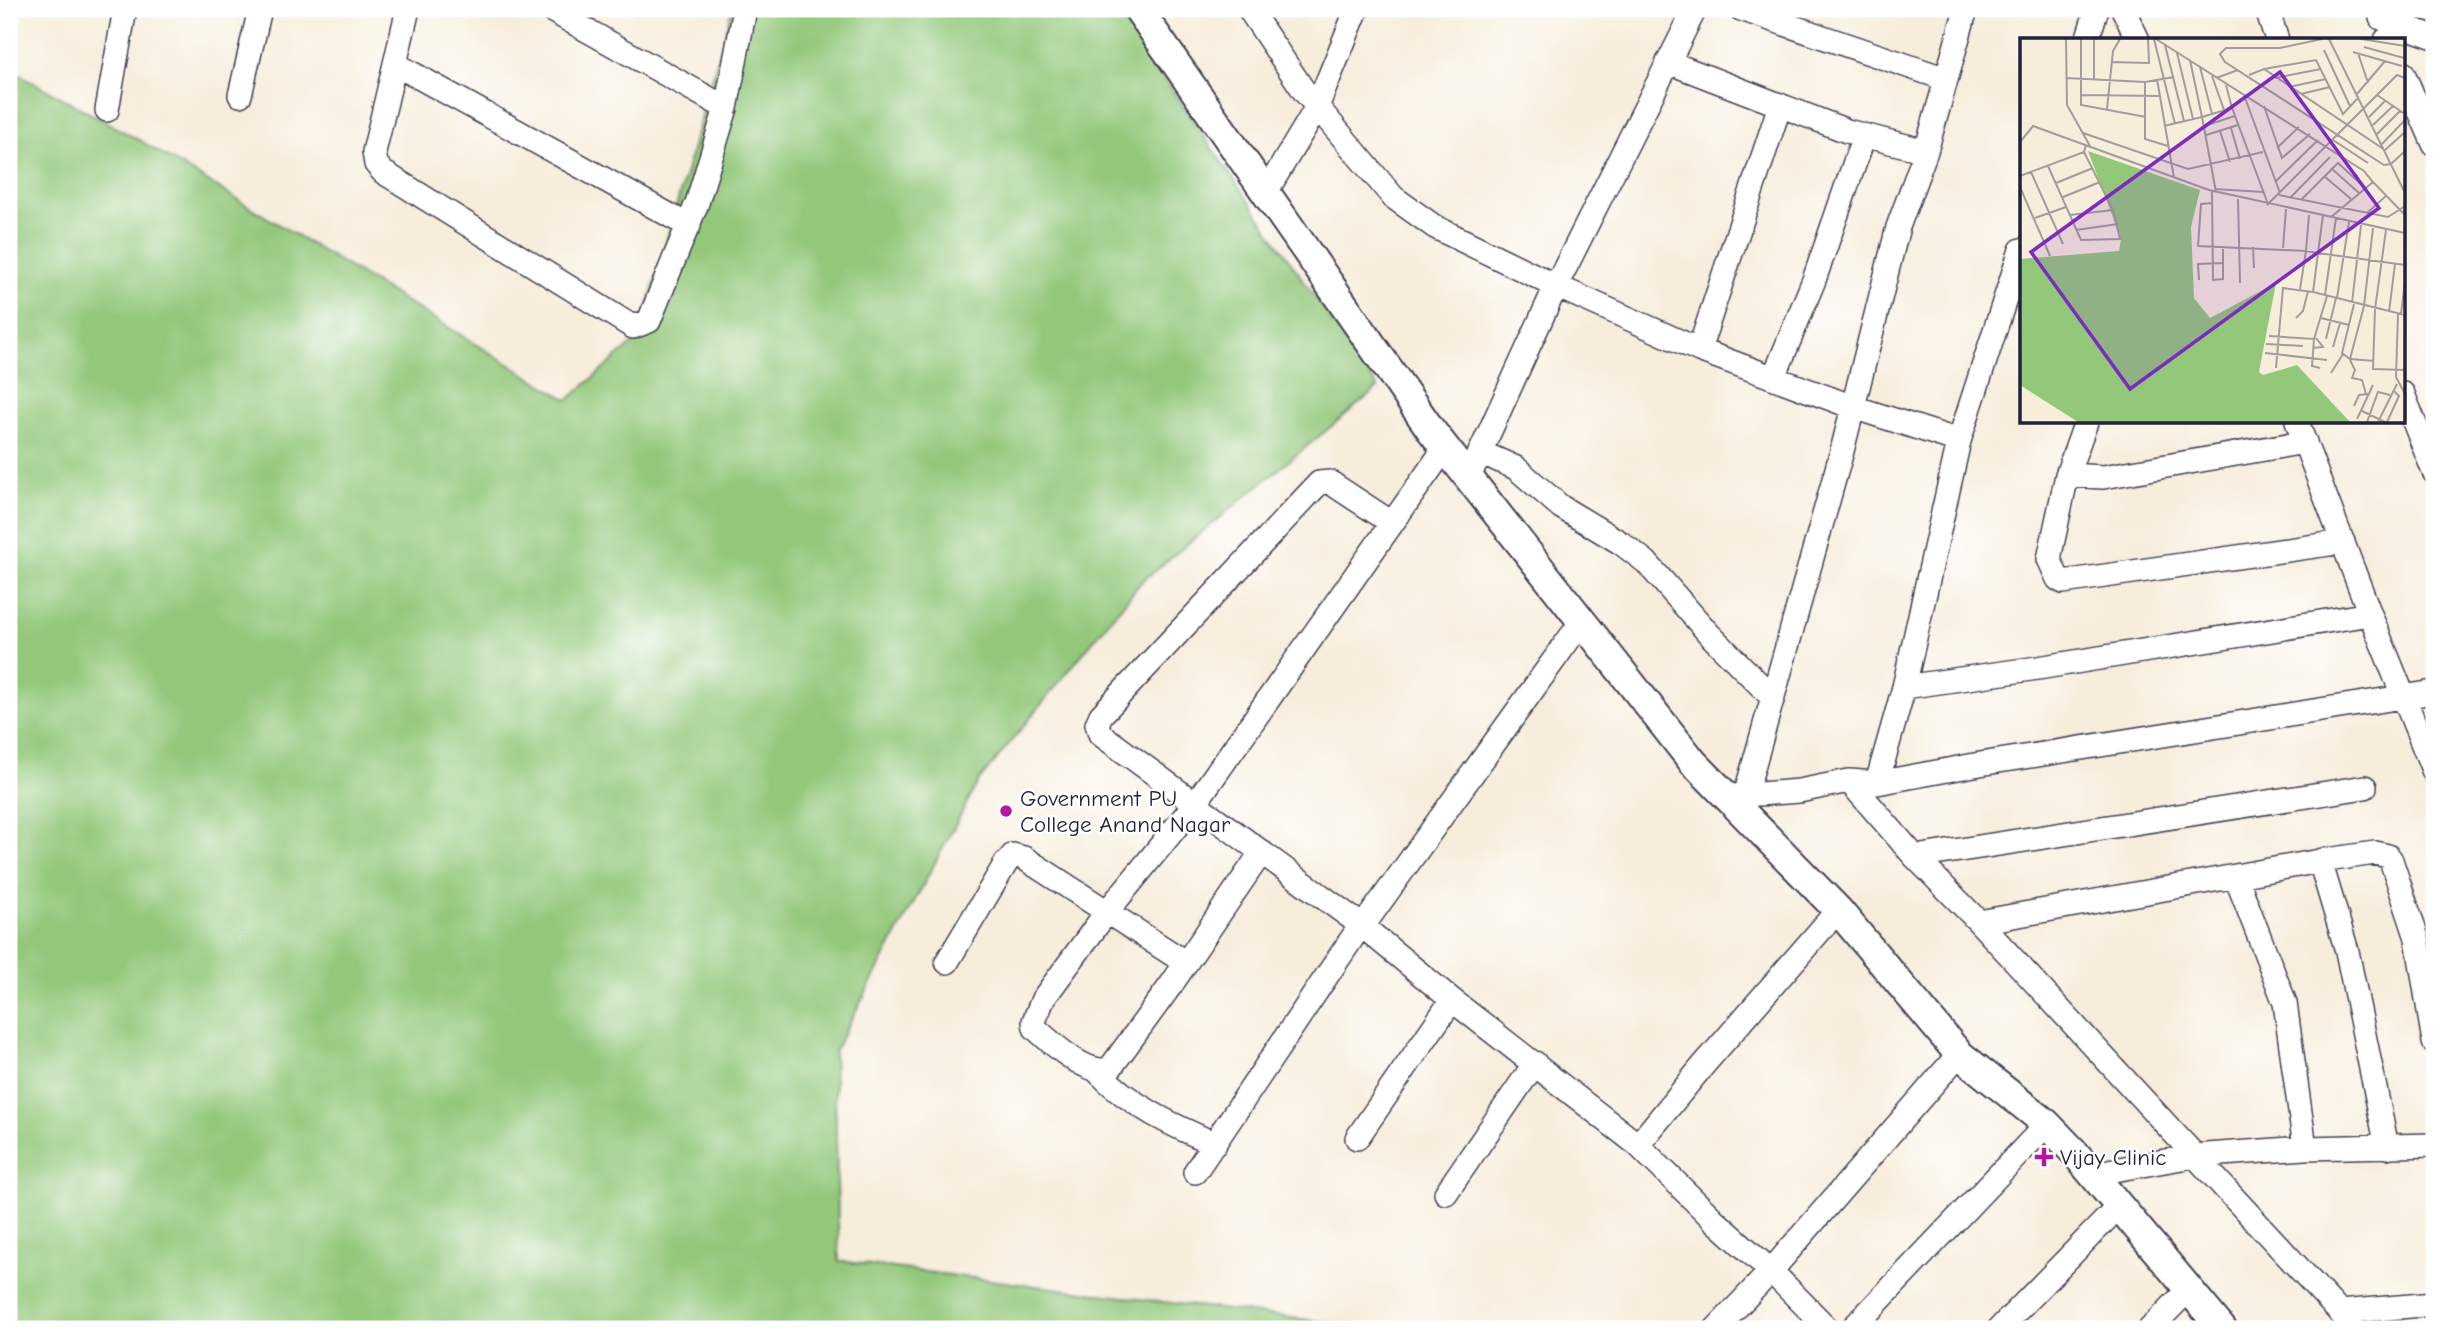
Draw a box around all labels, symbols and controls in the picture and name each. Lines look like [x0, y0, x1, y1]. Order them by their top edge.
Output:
inset map [2020, 38, 2404, 424]
place label: Government PU College Anand Nagar [1020, 785, 1231, 838]
marker: Government PU College Anand Nagar [998, 803, 1014, 819]
place label: Vijay Clinic [2060, 1144, 2166, 1171]
marker: Vijay Clinic [2034, 1147, 2054, 1167]

